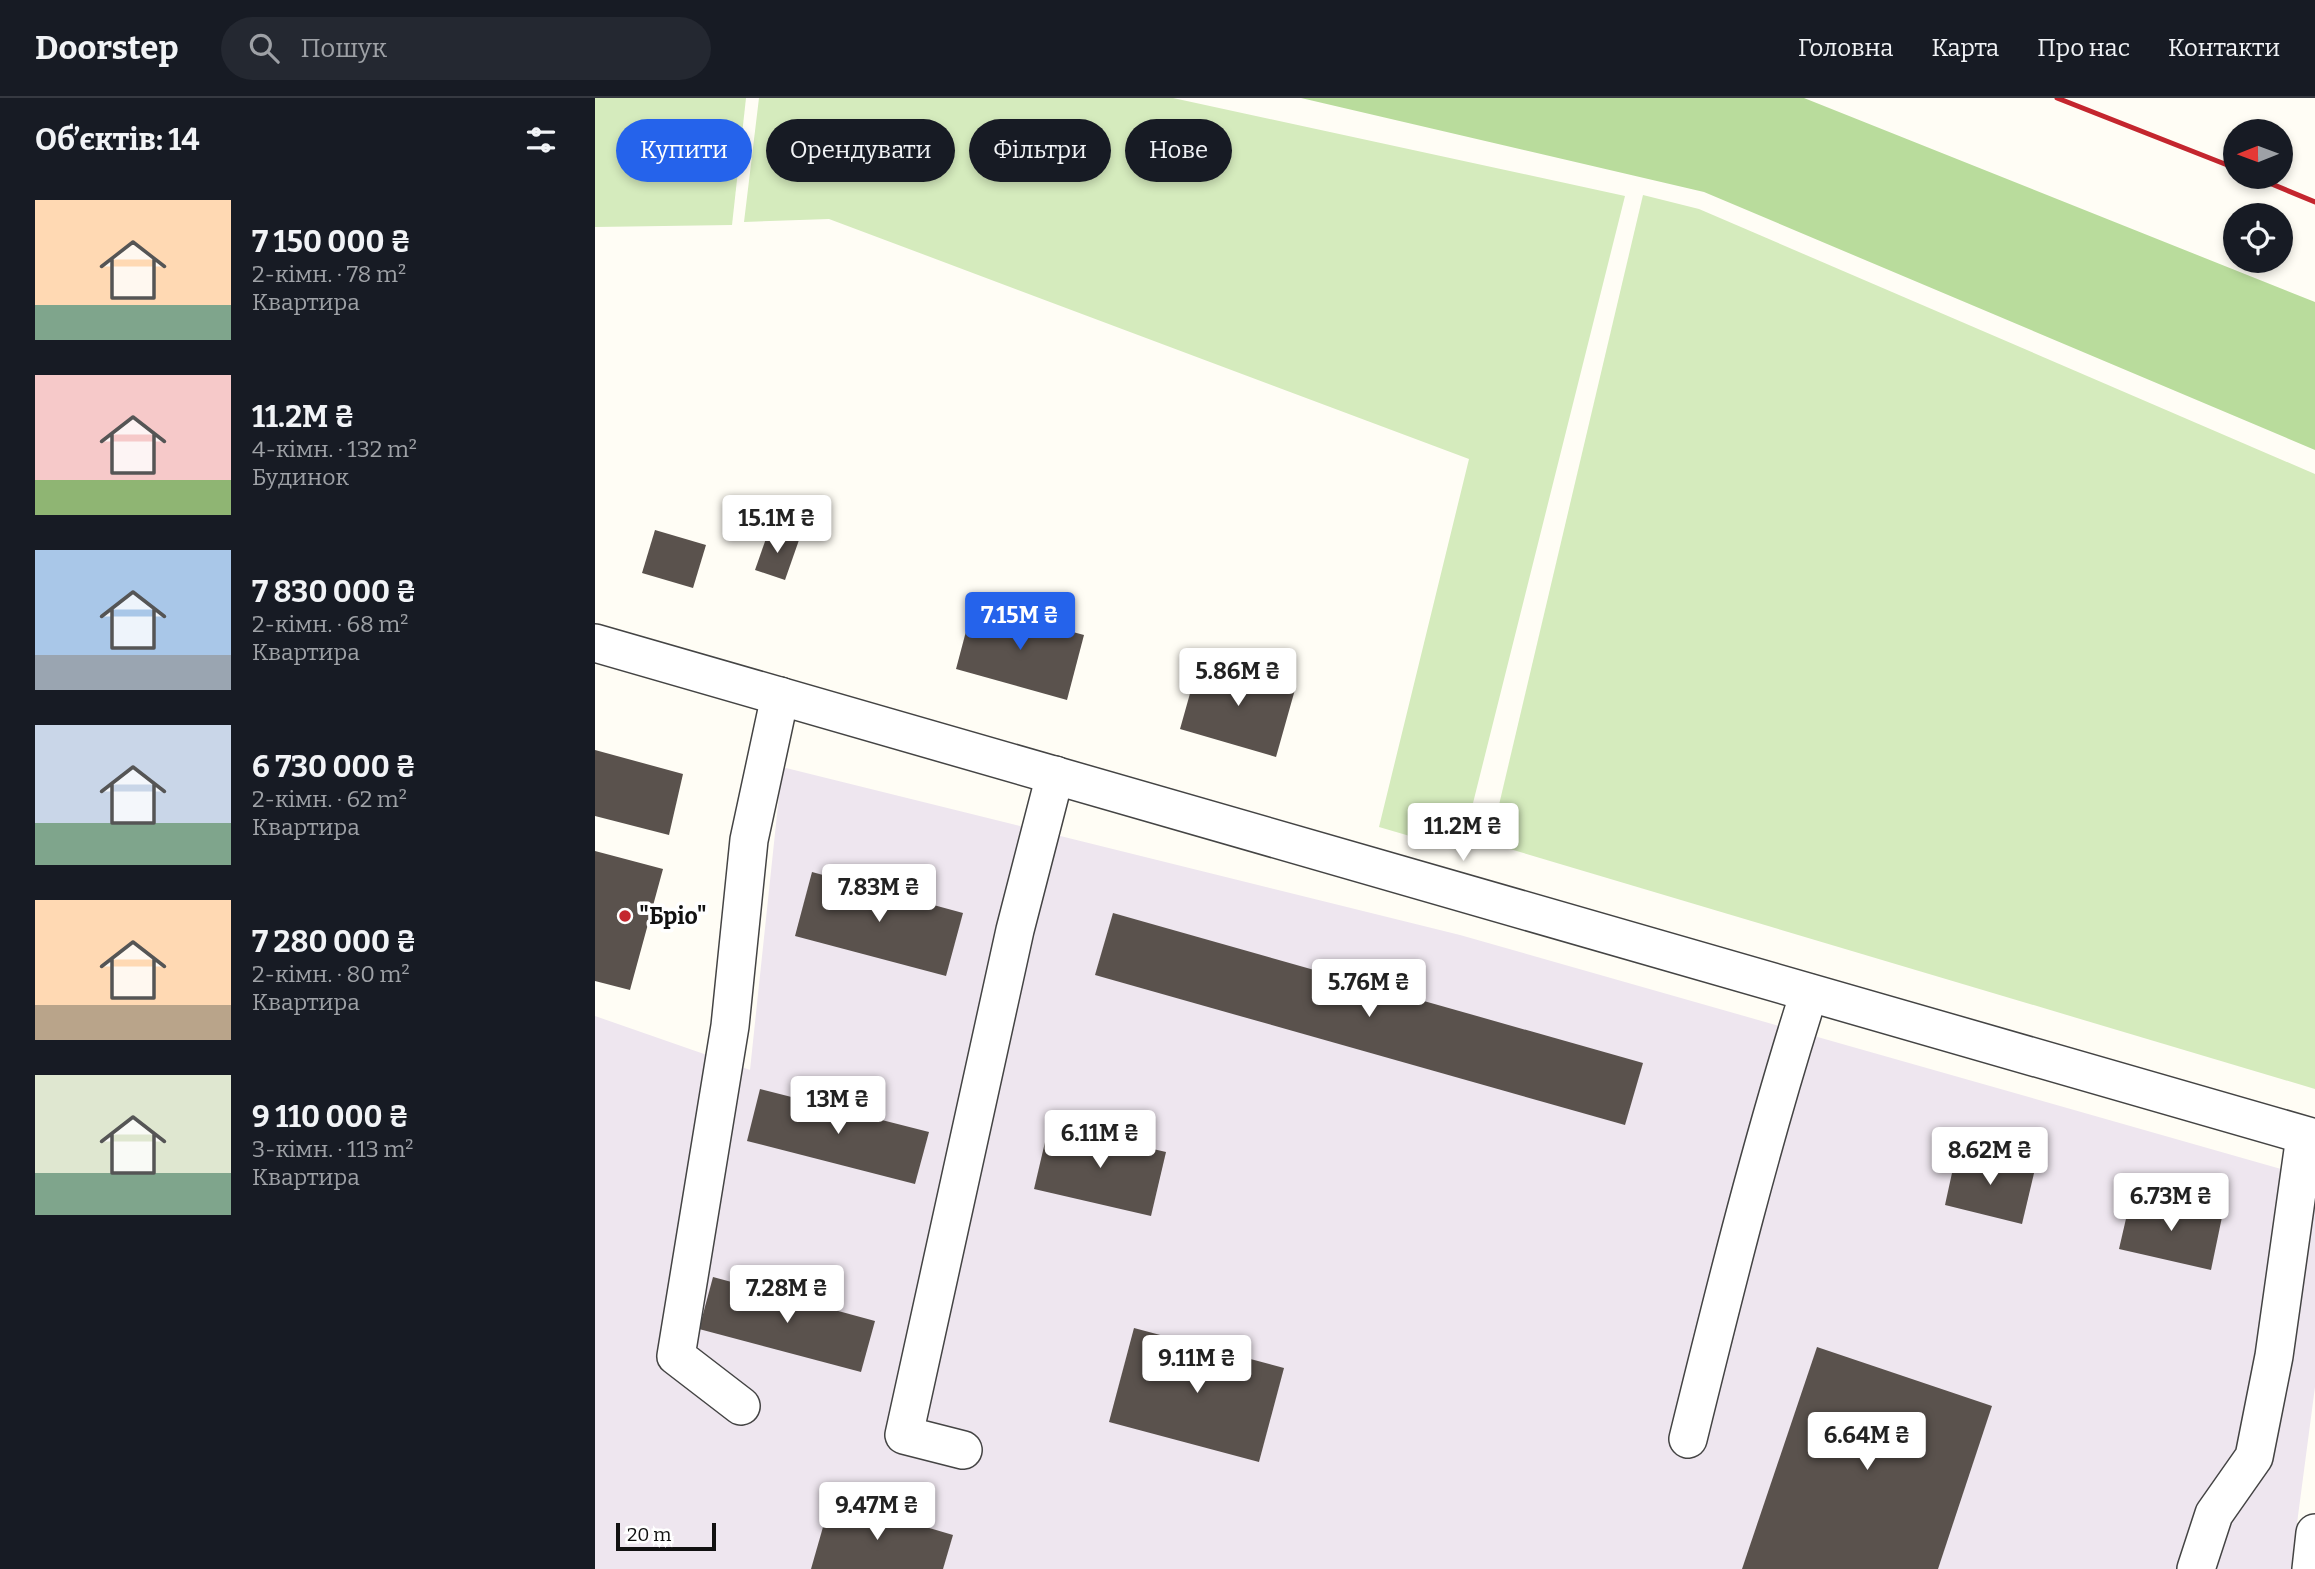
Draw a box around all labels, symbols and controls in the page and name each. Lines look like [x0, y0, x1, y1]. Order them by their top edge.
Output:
search box [221, 17, 711, 80]
text: Doorstep [35, 28, 179, 68]
icon: search [245, 29, 283, 67]
text: Пошук [301, 33, 387, 64]
text: Головна [1798, 34, 1893, 62]
text: Карта [1931, 34, 1999, 62]
text: Про нас [2037, 34, 2130, 62]
text: Контакти [2168, 34, 2280, 62]
chip: Купити [616, 119, 752, 182]
chip: Орендувати [766, 119, 955, 182]
chip: Фільтри [969, 119, 1111, 182]
chip: Нове [1125, 119, 1232, 182]
north arrow [2223, 119, 2293, 189]
map controls [2223, 119, 2293, 273]
icon: filters [522, 121, 560, 159]
text: Об’єктів: 14 [35, 122, 200, 158]
button: locate [2223, 203, 2293, 273]
text: 7 150 000 ₴ [252, 224, 411, 260]
icon: home [91, 228, 175, 312]
text: 2-кімн. · 78 m² [252, 260, 406, 288]
text: Квартира [252, 288, 360, 316]
text: 11.2M ₴ [252, 399, 355, 435]
icon: home [91, 403, 175, 487]
text: 4-кімн. · 132 m² [252, 435, 417, 463]
text: Будинок [252, 463, 349, 491]
pin: 15.1M ₴ [712, 496, 842, 555]
text: 15.1M ₴ [738, 504, 816, 532]
text: 7 830 000 ₴ [252, 574, 416, 610]
icon: home [91, 578, 175, 662]
pin: 7.15M ₴ [955, 592, 1085, 652]
text: 7.15M ₴ [981, 601, 1059, 629]
text: 2-кімн. · 68 m² [252, 610, 408, 638]
text: Квартира [252, 638, 360, 666]
pin: 5.86M ₴ [1173, 648, 1303, 708]
text: 5.86M ₴ [1195, 657, 1281, 685]
text: 6 730 000 ₴ [252, 749, 416, 785]
icon: home [91, 753, 175, 837]
text: 2-кімн. · 62 m² [252, 785, 407, 813]
pin: 11.2M ₴ [1398, 804, 1528, 863]
text: 11.2M ₴ [1424, 812, 1502, 840]
text: Квартира [252, 813, 360, 841]
pin: 7.83M ₴ [814, 864, 944, 924]
text: 7.83M ₴ [838, 873, 920, 901]
place label: "Бріо" [639, 902, 707, 930]
marker: "Бріо" [617, 908, 633, 924]
text: 7 280 000 ₴ [252, 924, 416, 960]
icon: home [91, 928, 175, 1012]
text: 2-кімн. · 80 m² [252, 960, 410, 988]
pin: 5.76M ₴ [1304, 960, 1434, 1019]
text: 5.76M ₴ [1328, 968, 1410, 996]
text: Квартира [252, 988, 360, 1016]
pin: 13M ₴ [789, 1076, 887, 1136]
text: 13M ₴ [807, 1085, 869, 1113]
text: 9 110 000 ₴ [252, 1099, 409, 1135]
icon: home [91, 1103, 175, 1187]
pin: 6.11M ₴ [1035, 1110, 1165, 1170]
text: 6.11M ₴ [1061, 1119, 1139, 1147]
pin: 8.62M ₴ [1925, 1128, 2055, 1187]
text: 3-кімн. · 113 m² [252, 1135, 414, 1163]
text: 8.62M ₴ [1948, 1136, 2032, 1164]
text: Квартира [252, 1163, 360, 1191]
pin: 6.73M ₴ [2106, 1174, 2236, 1233]
text: 6.73M ₴ [2130, 1182, 2212, 1210]
pin: 7.28M ₴ [722, 1266, 852, 1325]
text: 7.28M ₴ [746, 1274, 828, 1302]
pin: 9.11M ₴ [1132, 1336, 1262, 1395]
text: 9.11M ₴ [1158, 1344, 1236, 1372]
pin: 6.64M ₴ [1802, 1412, 1932, 1472]
text: 6.64M ₴ [1824, 1421, 1910, 1449]
pin: 9.47M ₴ [812, 1482, 942, 1542]
text: 9.47M ₴ [835, 1491, 919, 1519]
scale bar [616, 1520, 716, 1552]
text: 20 m [627, 1523, 671, 1546]

